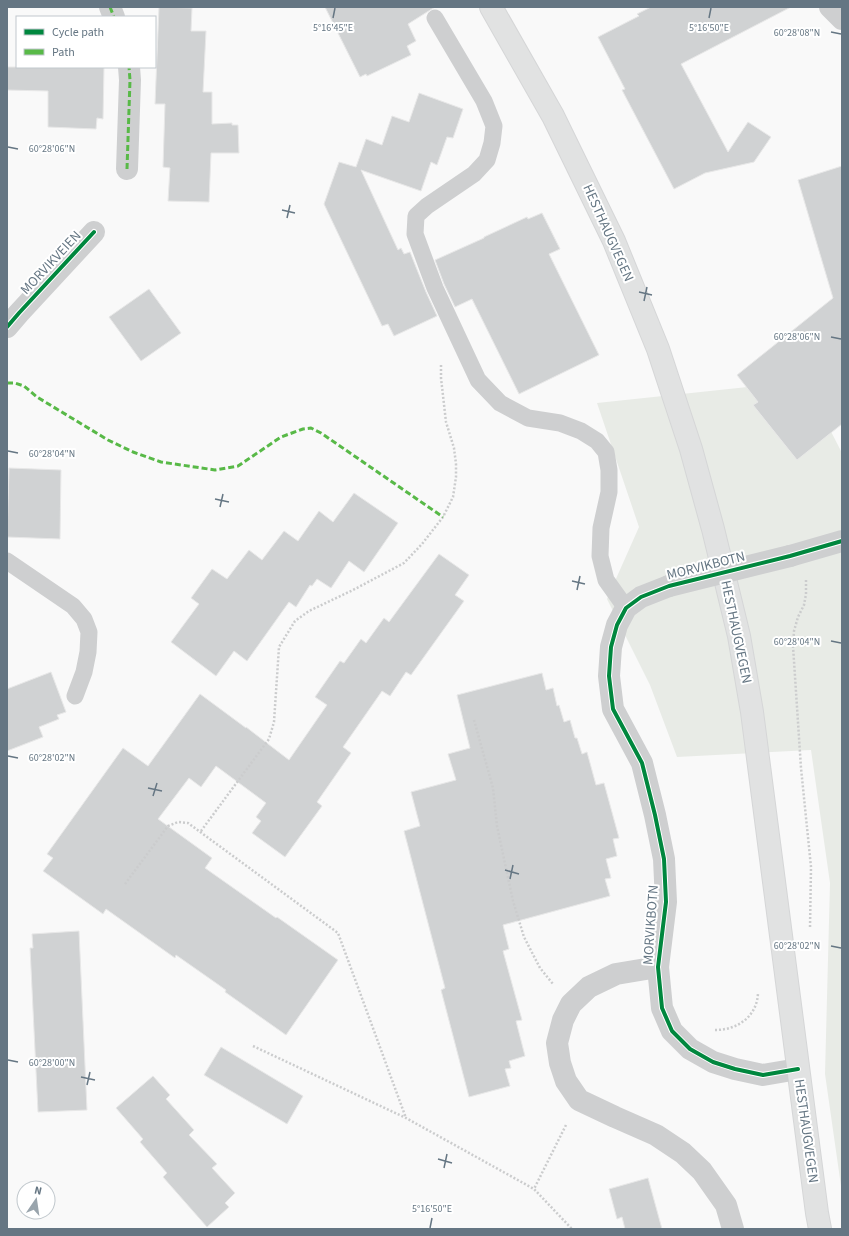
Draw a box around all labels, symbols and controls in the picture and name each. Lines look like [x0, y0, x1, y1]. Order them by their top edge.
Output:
legend [16, 16, 156, 68]
text: 5°16'45"E [313, 21, 353, 35]
text: 5°16'50"E [689, 21, 729, 35]
text: Cycle path [52, 24, 104, 41]
text: 60°28'08"N [774, 26, 820, 40]
text: Path [52, 44, 75, 61]
text: 60°28'06"N [29, 142, 75, 156]
street label: HESTHAUGVEGEN [578, 181, 638, 285]
street label: MORVIKVEIEN [16, 227, 86, 299]
text: 60°28'06"N [774, 330, 820, 344]
text: 60°28'04"N [29, 447, 75, 461]
street label: MORVIKBOTN [665, 547, 747, 585]
street label: HESTHAUGVEGEN [715, 579, 757, 685]
text: 60°28'04"N [774, 635, 820, 649]
text: 60°28'02"N [29, 751, 75, 765]
street label: MORVIKBOTN [638, 884, 664, 966]
text: 60°28'02"N [774, 939, 820, 953]
text: 60°28'00"N [29, 1056, 75, 1070]
street label: HESTHAUGVEGEN [789, 1078, 823, 1184]
north arrow [16, 1180, 56, 1220]
text: N [33, 1183, 43, 1199]
text: 5°16'50"E [412, 1202, 452, 1216]

